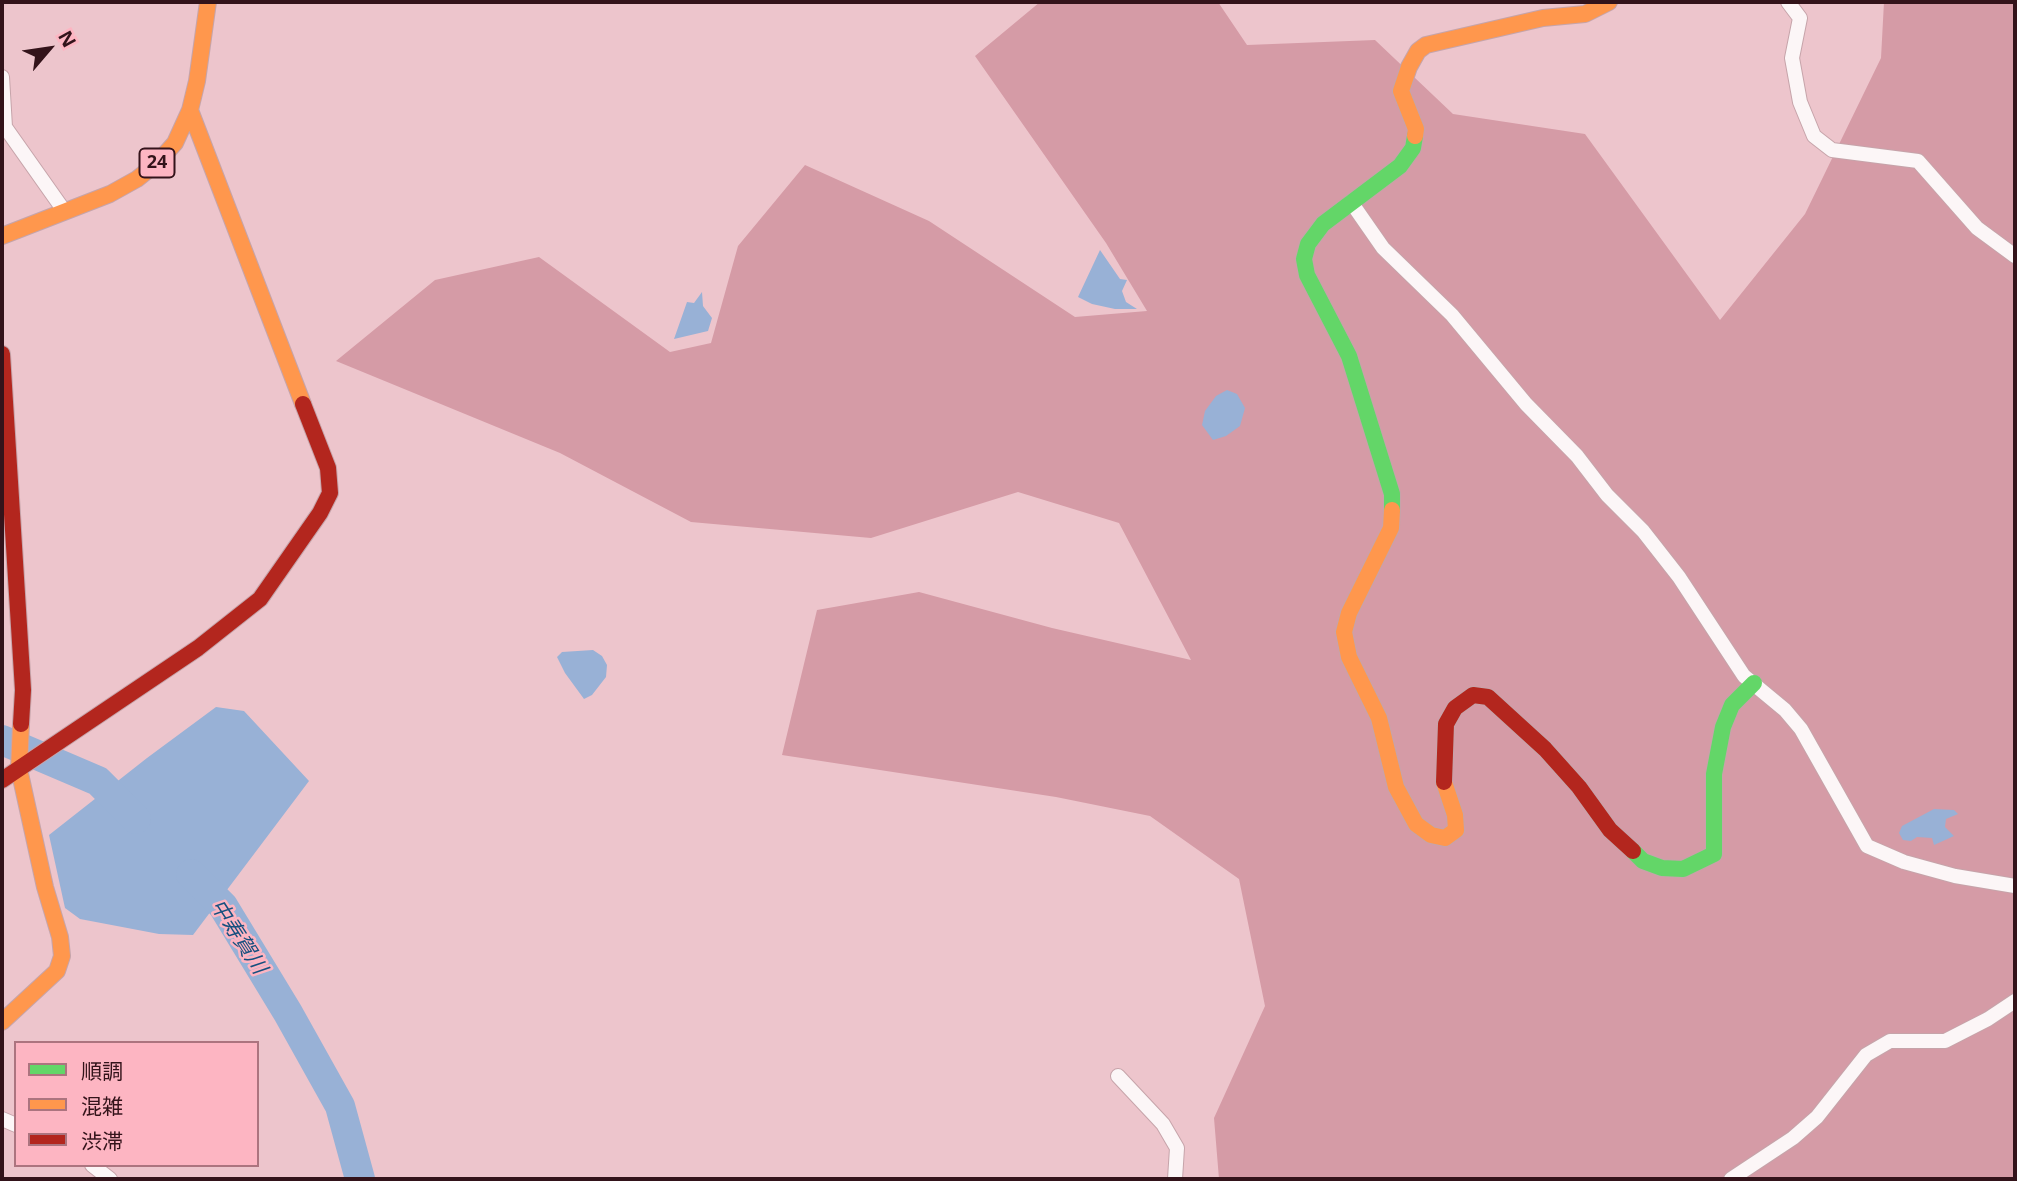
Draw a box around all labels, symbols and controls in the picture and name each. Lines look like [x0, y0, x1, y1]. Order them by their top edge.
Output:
north arrow [14, 14, 84, 84]
text: N [52, 26, 82, 52]
road number: 24 [140, 148, 174, 178]
water label: 中寿賀川 [205, 895, 271, 979]
legend [14, 1041, 259, 1167]
text: 順調 [81, 1057, 123, 1085]
text: 混雑 [81, 1092, 123, 1120]
text: 渋滞 [81, 1127, 123, 1155]

